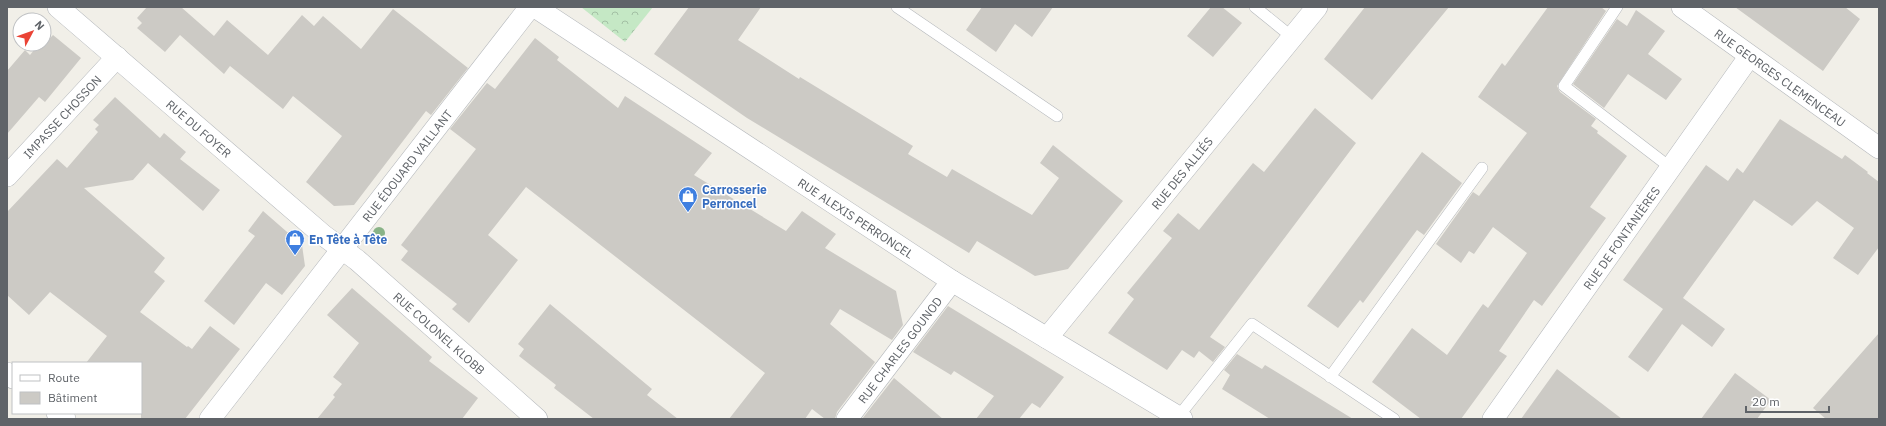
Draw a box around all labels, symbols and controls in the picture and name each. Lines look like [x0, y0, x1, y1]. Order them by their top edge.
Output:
north arrow [12, 12, 52, 52]
text: N [32, 18, 47, 33]
street label: RUE GEORGES CLEMENCEAU [1712, 25, 1849, 129]
street label: IMPASSE CHOSSON [20, 72, 104, 161]
street label: RUE DU FOYER [163, 96, 235, 161]
street label: RUE ÉDOUARD VAILLANT [359, 106, 455, 225]
street label: RUE DES ALLIÉS [1148, 134, 1216, 212]
street label: RUE ALEXIS PERRONCEL [795, 174, 917, 261]
place label: Carrosserie Perroncel [702, 182, 767, 211]
street label: RUE DE FONTANIÈRES [1580, 183, 1663, 292]
shop icon: Carrosserie Perroncel [677, 185, 699, 213]
shop icon: En Tête à Tête [284, 228, 306, 256]
place label: En Tête à Tête [309, 232, 388, 247]
street label: RUE COLONEL KLOBB [391, 289, 489, 378]
street label: RUE CHARLES GOUNOD [854, 294, 945, 406]
legend [12, 362, 142, 414]
text: Route [48, 370, 80, 385]
scale bar [1746, 388, 1829, 414]
text: Bâtiment [48, 390, 98, 405]
text: 20 m [1752, 394, 1780, 409]

